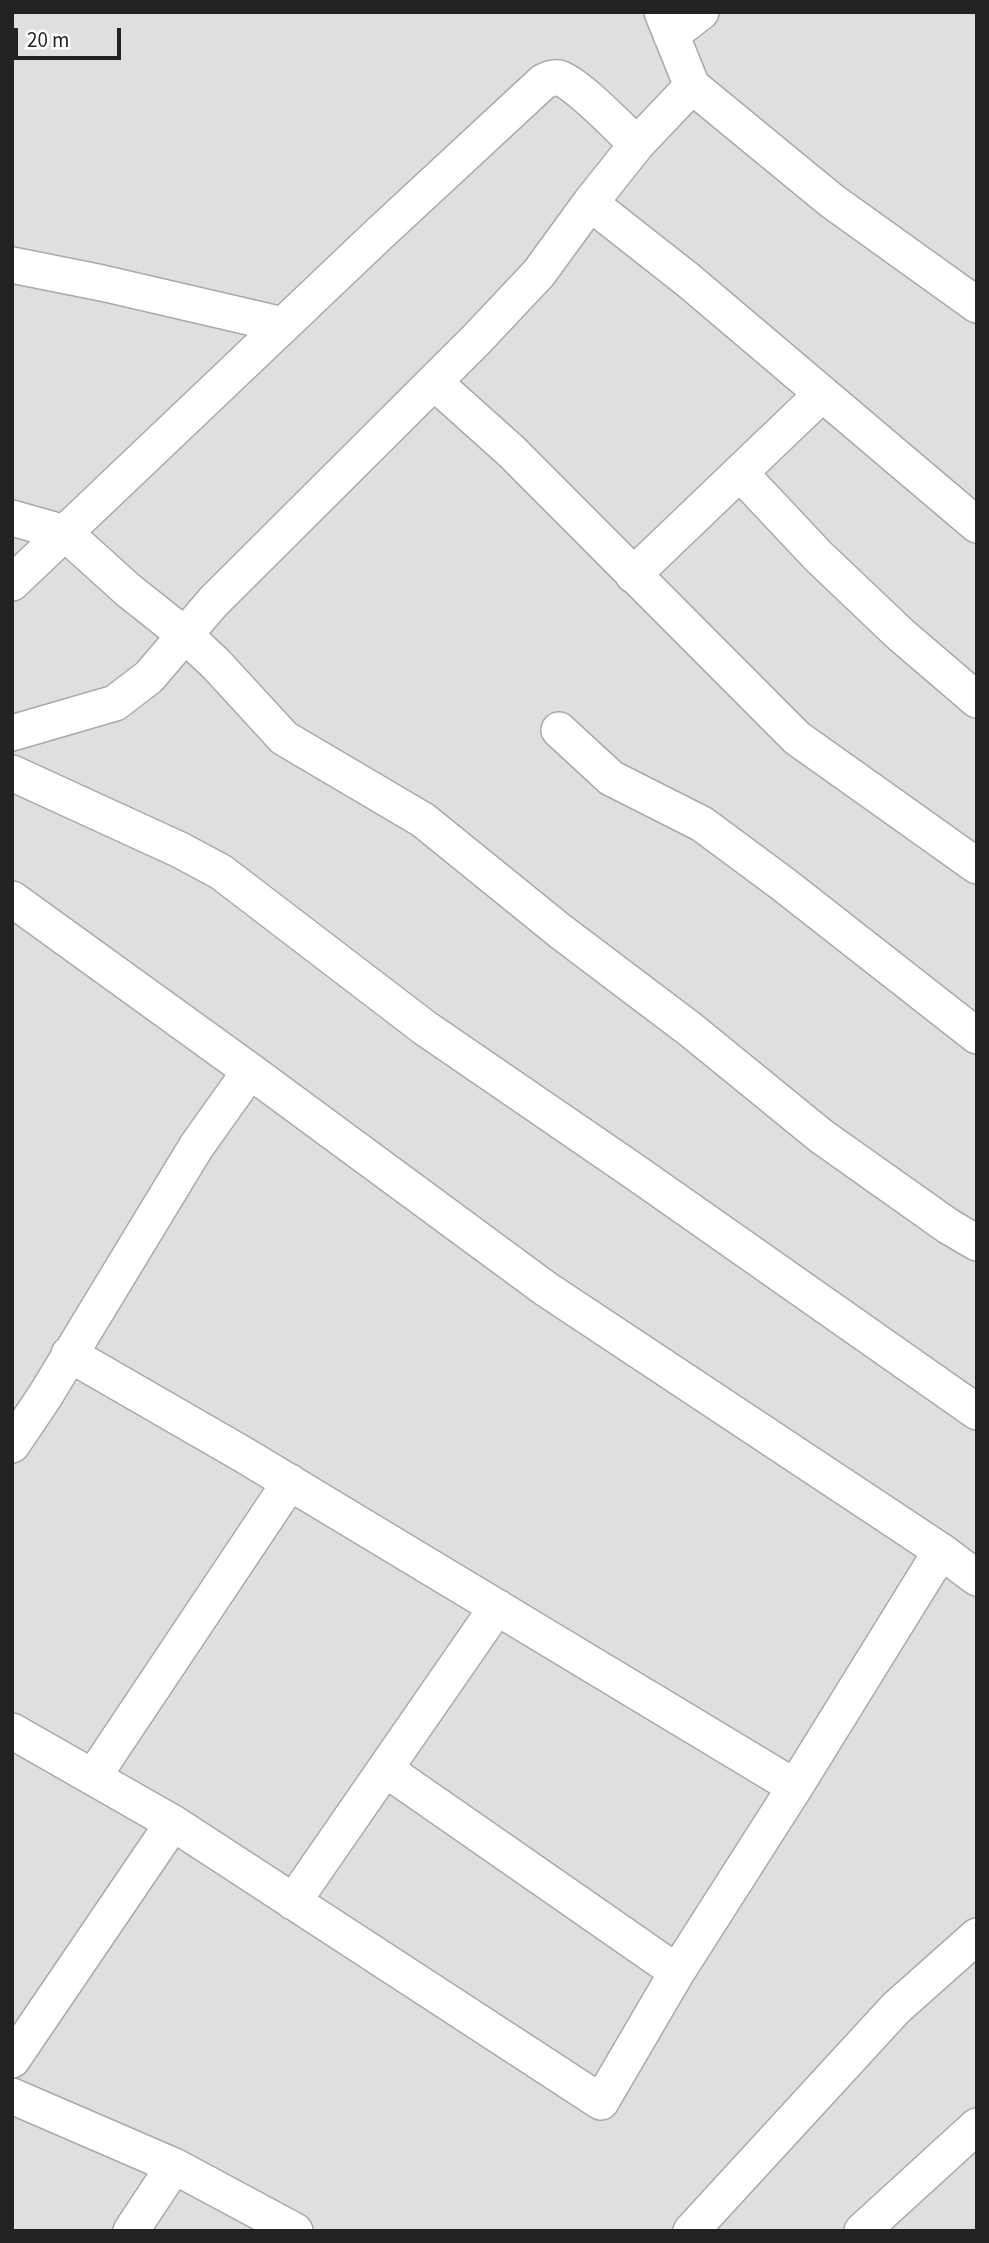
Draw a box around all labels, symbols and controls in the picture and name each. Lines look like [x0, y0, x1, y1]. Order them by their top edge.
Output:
scale bar [18, 14, 124, 58]
text: 20 m [27, 25, 69, 55]

